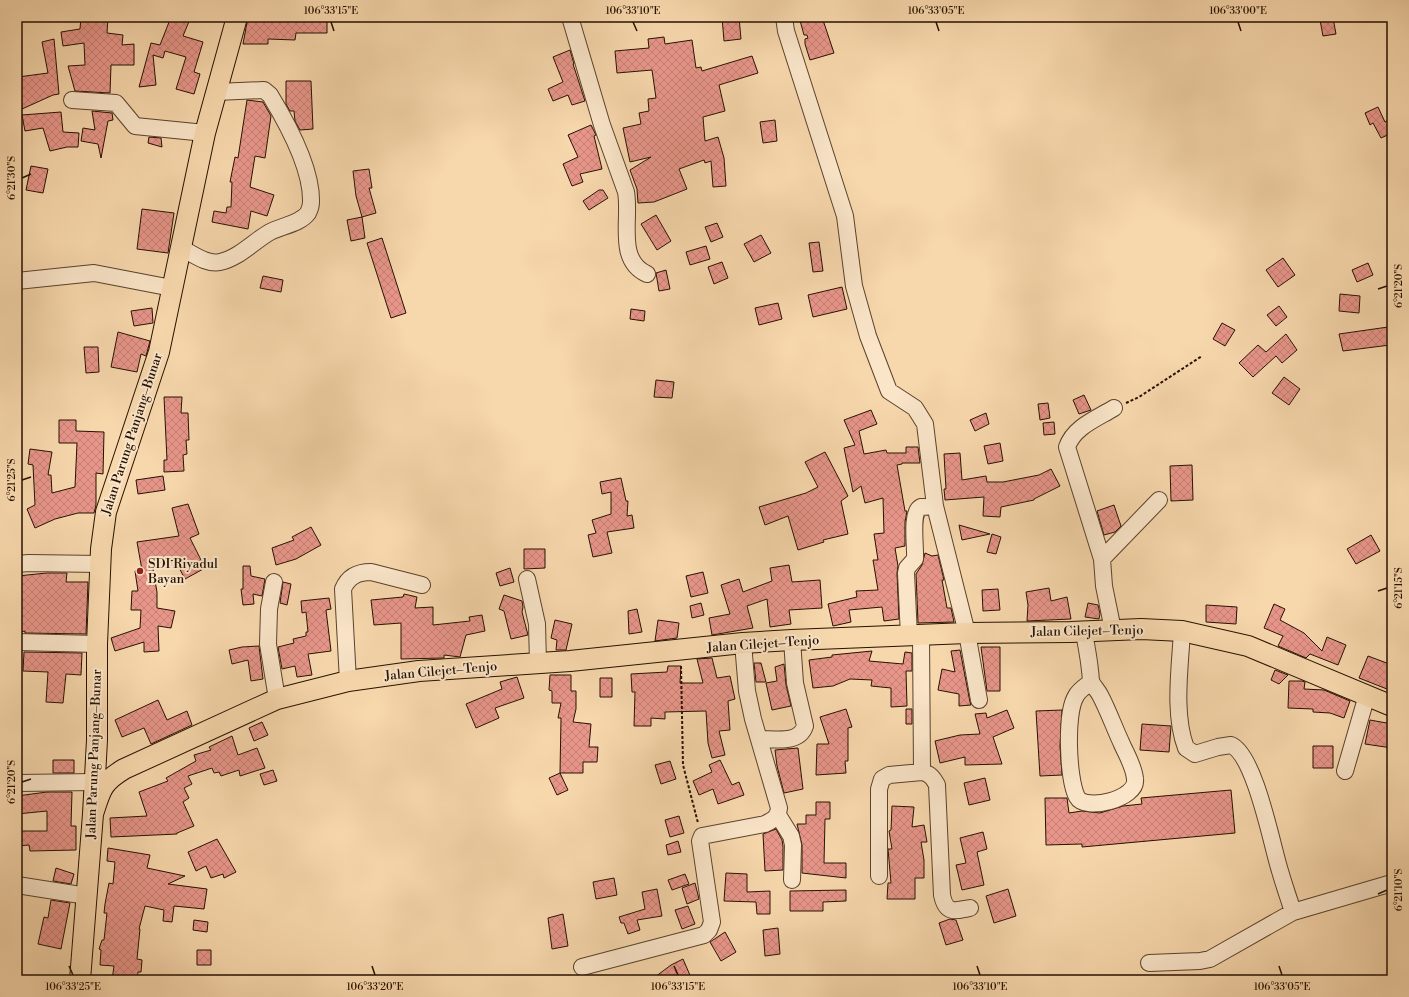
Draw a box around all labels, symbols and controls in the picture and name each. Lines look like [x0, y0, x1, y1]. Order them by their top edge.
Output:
text: 106°33'15"E [304, 5, 358, 17]
text: 106°33'10"E [605, 5, 661, 17]
text: 106°33'05"E [908, 5, 964, 17]
text: 106°33'00"E [1209, 5, 1267, 17]
text: 6°21'30"S [6, 156, 18, 200]
text: 6°21'20"S [1393, 264, 1405, 308]
street label: Jalan Parung Panjang–Bunar [98, 350, 166, 518]
text: 6°21'25"S [6, 458, 18, 501]
place label: SDI Riyadul Bayan [147, 556, 218, 587]
marker: SDI Riyadul Bayan [135, 566, 145, 576]
text: 6°21'15"S [1393, 567, 1405, 609]
street label: Jalan Cilejet–Tenjo [1029, 622, 1144, 640]
street label: Jalan Cilejet–Tenjo [705, 632, 820, 656]
street label: Jalan Cilejet–Tenjo [383, 658, 498, 684]
street label: Jalan Parung Panjang–Bunar [83, 669, 105, 840]
text: 6°21'20"S [6, 760, 18, 804]
text: 6°21'10"S [1393, 869, 1405, 911]
text: 106°33'25"E [45, 981, 101, 993]
text: 106°33'20"E [347, 981, 403, 993]
text: 106°33'15"E [651, 981, 705, 993]
text: 106°33'10"E [952, 981, 1008, 993]
text: 106°33'05"E [1254, 981, 1310, 993]

